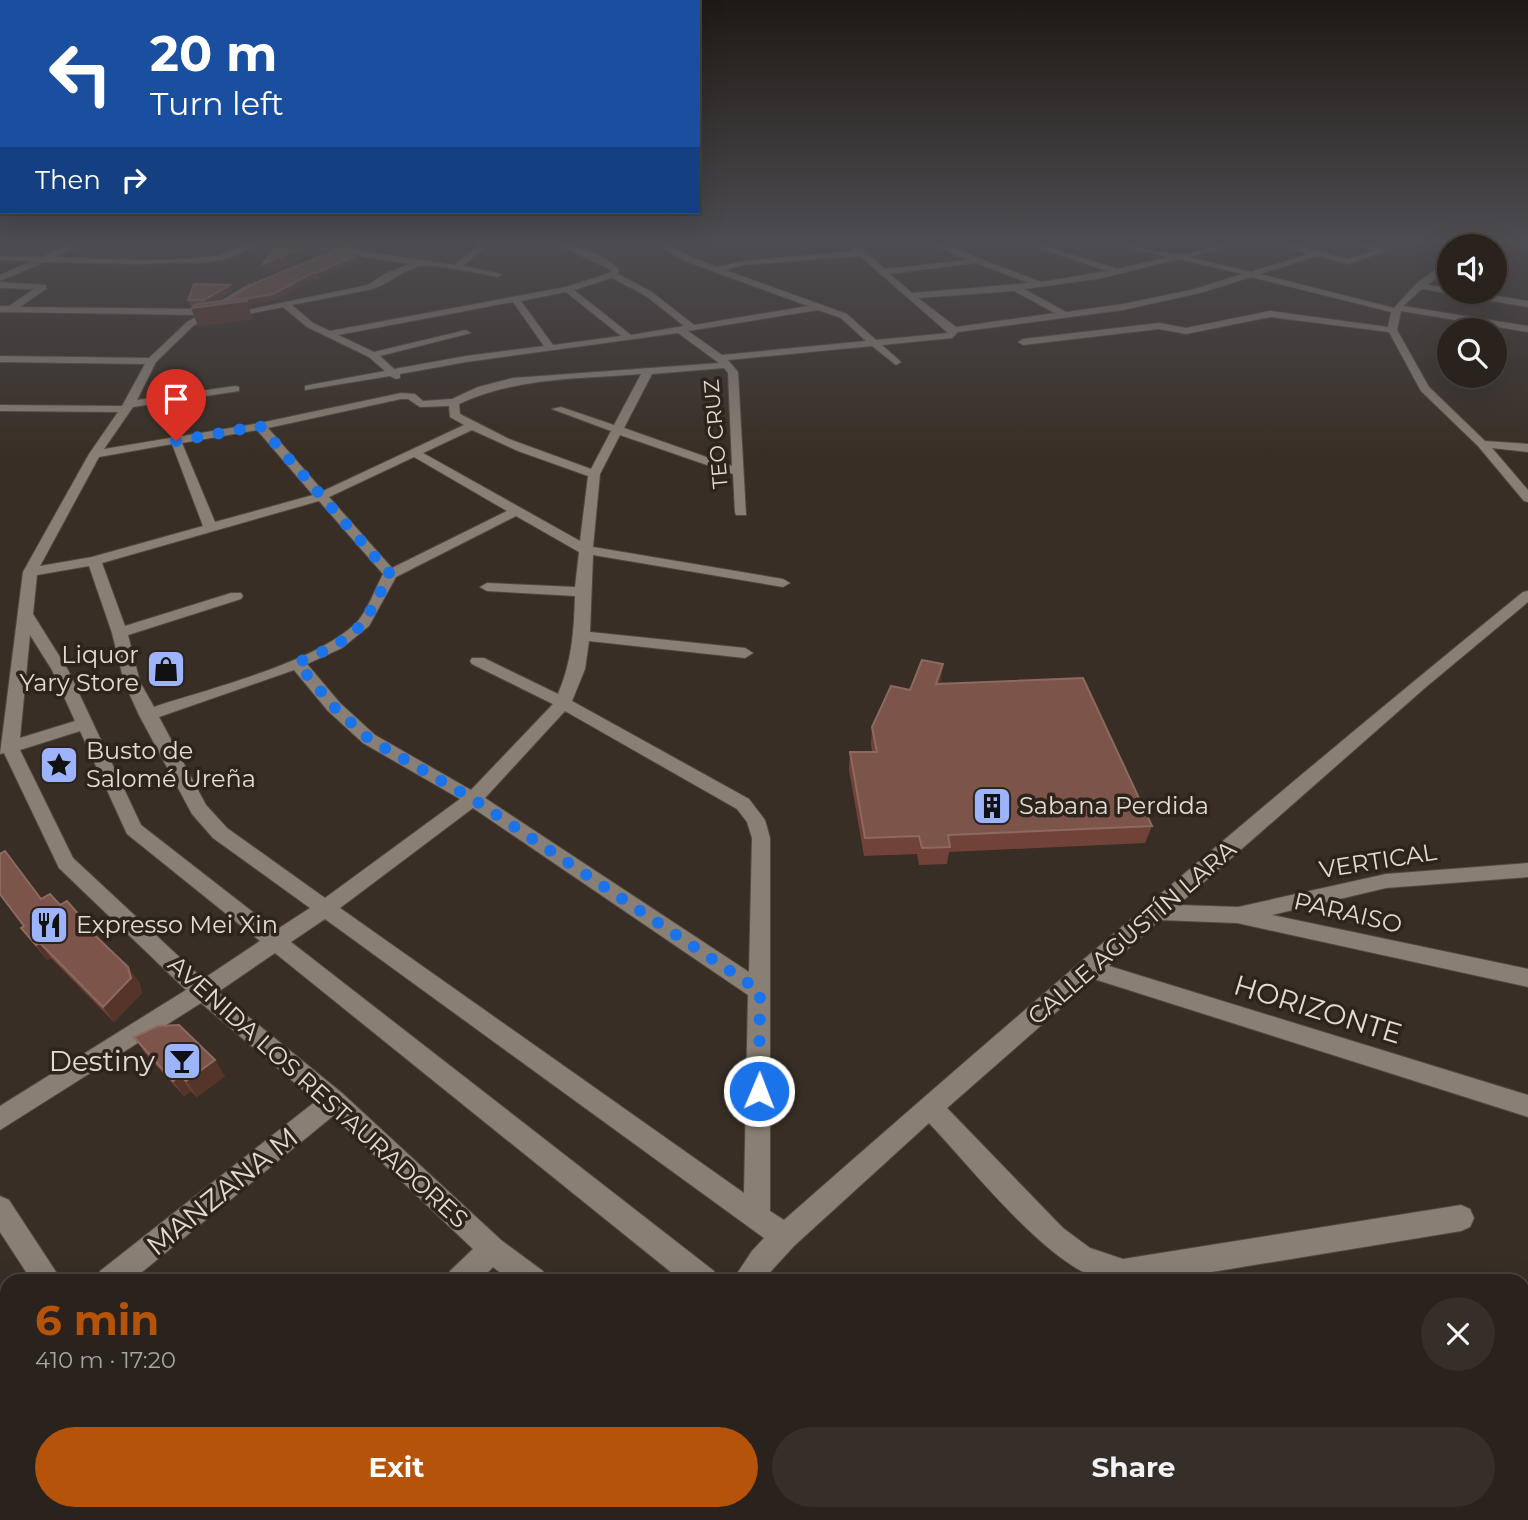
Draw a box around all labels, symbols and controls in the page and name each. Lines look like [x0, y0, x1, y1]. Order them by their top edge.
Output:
text: 20 m [150, 24, 277, 83]
icon: left [35, 28, 126, 119]
text: Turn left [150, 84, 284, 123]
icon: right [115, 161, 153, 199]
text: Then [35, 164, 101, 196]
map controls [1437, 234, 1507, 388]
button: sound [1437, 234, 1507, 304]
button: search [1437, 318, 1507, 388]
pin [146, 369, 206, 441]
street label: TEO CRUZ [698, 378, 733, 490]
icon: arrive [157, 380, 195, 418]
place label: Liquor Yary Store [19, 640, 139, 697]
shop icon: Liquor Yary Store [145, 648, 187, 690]
place label: Busto de Salomé Ureña [86, 736, 256, 793]
place icon: Busto de Salomé Ureña [38, 744, 80, 786]
building icon: Sabana Perdida [971, 785, 1013, 827]
place label: Sabana Perdida [1019, 791, 1209, 820]
street label: CALLE AGUSTÍN LARA [1022, 834, 1242, 1031]
street label: VERTICAL [1317, 837, 1439, 884]
street label: PARAISO [1291, 886, 1405, 939]
restaurant icon: Expresso Mei Xin [28, 904, 70, 946]
place label: Expresso Mei Xin [76, 910, 278, 939]
street label: AVENIDA LOS RESTAURADORES [163, 949, 474, 1234]
street label: HORIZONTE [1230, 967, 1406, 1051]
bar icon: Destiny [161, 1040, 203, 1082]
place label: Destiny [49, 1044, 156, 1078]
position arrow [722, 1054, 796, 1128]
street label: MANZANA M [139, 1120, 305, 1262]
text: 6 min [35, 1294, 159, 1346]
button: close [1421, 1297, 1495, 1371]
text: 410 m · 17:20 [35, 1346, 176, 1374]
button: Exit [35, 1427, 758, 1507]
button: Share [772, 1427, 1495, 1507]

